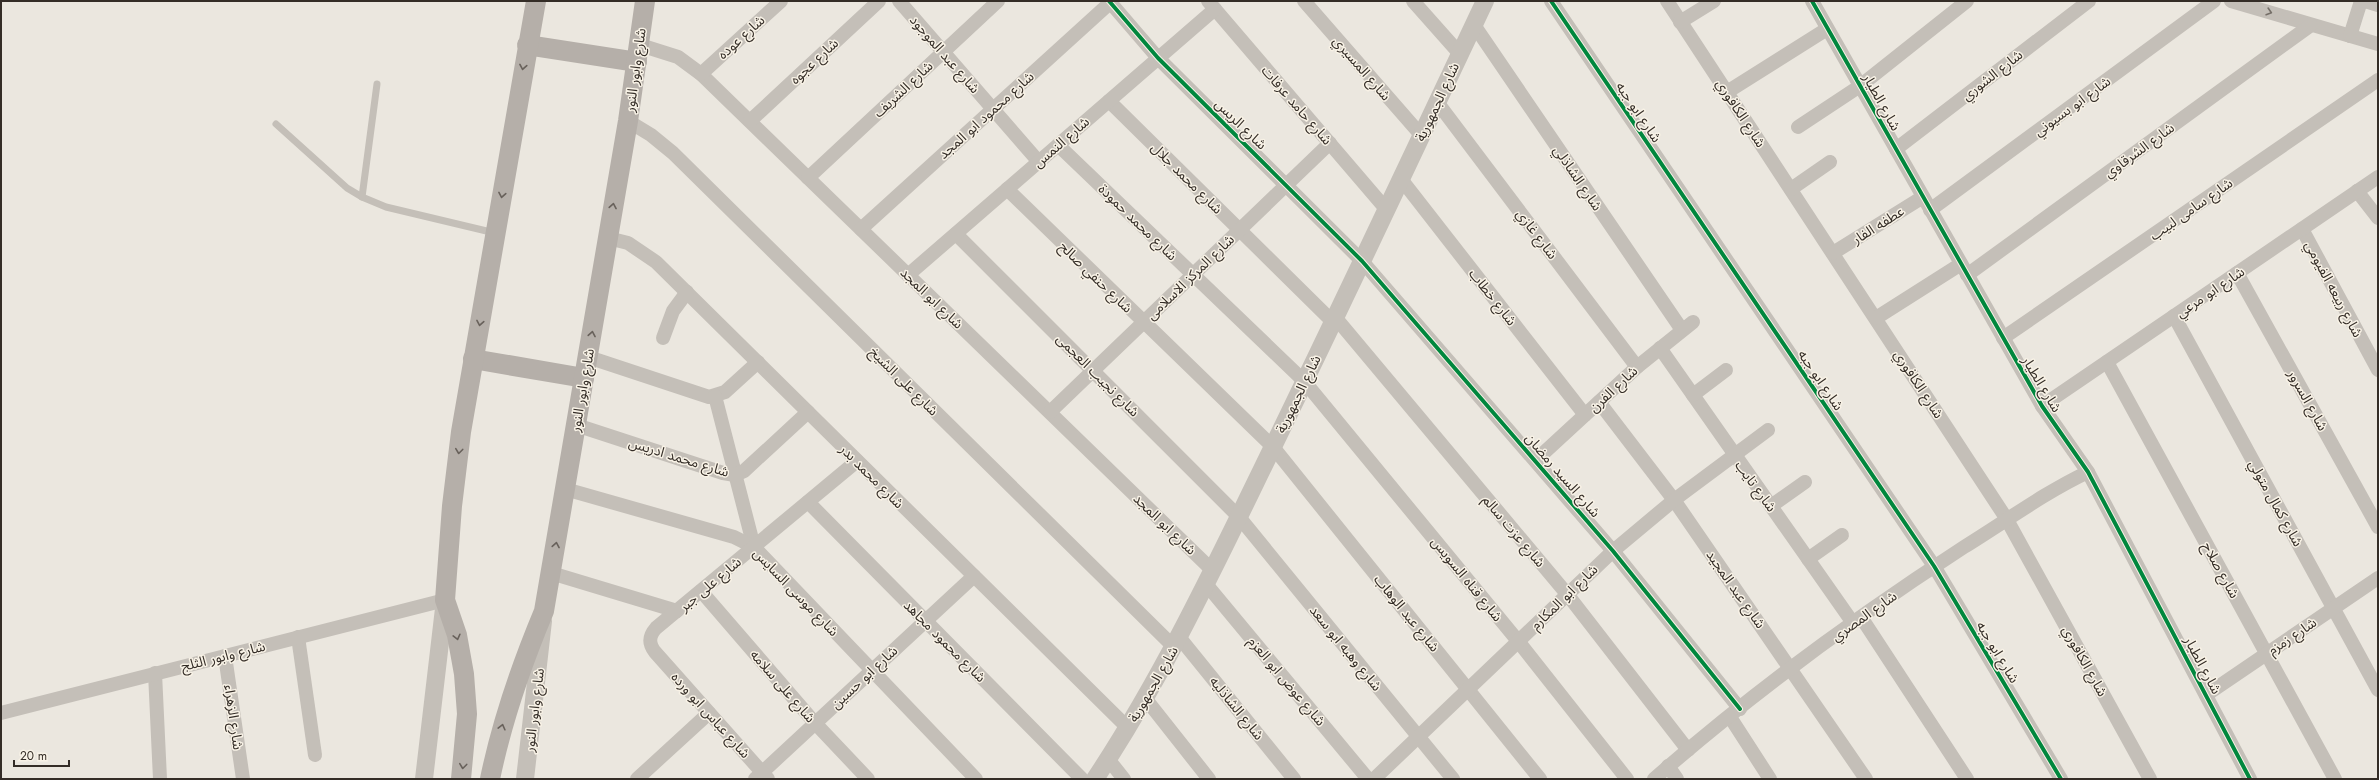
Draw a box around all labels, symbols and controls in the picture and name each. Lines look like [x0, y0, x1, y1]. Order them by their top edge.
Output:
one-way arrow [2265, 7, 2272, 16]
street label: شارع عوده [713, 10, 770, 64]
street label: شارع عبد الموجود [904, 10, 985, 98]
street label: شارع وابور النور [619, 27, 652, 114]
street label: شارع المسيري [1327, 31, 1396, 106]
street label: شارع عجوه [785, 33, 843, 89]
street label: شارع الشوري [1957, 45, 2028, 106]
street label: شارع الشريف [869, 56, 938, 123]
street label: شارع الجمهورية [1410, 59, 1465, 145]
street label: شارع حامد عرفات [1256, 61, 1337, 150]
one-way arrow [519, 64, 528, 70]
street label: شارع محمود ابو المجد [934, 67, 1039, 164]
street label: شارع الطيار [1857, 69, 1906, 135]
street label: شارع ابو بسيوني [2029, 71, 2115, 142]
street label: شارع الكافوري [1710, 75, 1771, 152]
street label: شارع ابو جبه [1611, 78, 1667, 147]
street label: شارع الريس [1210, 94, 1272, 155]
street label: شارع النمس [1028, 112, 1094, 173]
street label: شارع الشرقاوي [2100, 118, 2179, 183]
street label: شارع محمد جلال [1146, 138, 1227, 219]
street label: شارع الشاذلي [1548, 141, 1607, 215]
street label: شارع سامى لبيب [2145, 173, 2237, 246]
street label: شارع محمد حمودة [1093, 179, 1182, 266]
one-way arrow [498, 192, 506, 198]
street label: عطفه الفار [1847, 201, 1908, 249]
one-way arrow [609, 203, 617, 209]
street label: شارع غازي [1510, 205, 1563, 264]
street label: شارع المركز الاسلامى [1141, 230, 1239, 325]
street label: شارع حنفي صالح [1054, 237, 1137, 318]
street label: شارع ربيعه الفيومي [2299, 237, 2368, 341]
street label: شارع ابو مرعي [2172, 262, 2249, 323]
street label: شارع ابو المجد [895, 263, 968, 334]
street label: شارع خطاب [1464, 264, 1522, 330]
one-way arrow [476, 320, 485, 326]
street label: شارع نجيب العجمى [1051, 329, 1144, 422]
one-way arrow [587, 331, 595, 337]
street label: شارع على الشيخ [864, 342, 943, 421]
street label: شارع ابو جبه [1793, 346, 1849, 415]
street label: شارع الكافوري [1888, 346, 1949, 423]
street label: شارع وابور النور [565, 347, 600, 434]
street label: شارع الجمهورية [1270, 351, 1327, 437]
street label: شارع الطيار [2016, 351, 2067, 417]
street label: شارع الفرن [1584, 361, 1643, 418]
street label: شارع السرور [2282, 365, 2333, 435]
street label: شارع السيد رمضان [1520, 428, 1605, 522]
street label: شارع محمد ادريس [626, 432, 732, 483]
street label: شارع محمد بدر [834, 439, 909, 513]
one-way arrow [454, 448, 463, 454]
street label: شارع تايب [1730, 456, 1782, 516]
street label: شارع كمال متولي [2243, 456, 2308, 551]
street label: شارع ابو المجد [1128, 489, 1201, 560]
street label: شارع عزت سالم [1477, 491, 1550, 572]
street label: شارع قناه السويس [1426, 532, 1507, 626]
street label: شارع صلاح [2196, 538, 2245, 602]
one-way arrow [551, 542, 560, 548]
street label: شارع موسى السايس [748, 543, 843, 641]
street label: شارع عبد المجيد [1701, 546, 1770, 633]
street label: شارع على جبر [674, 552, 746, 617]
street label: شارع ابو المكارم [1526, 560, 1603, 635]
street label: شارع عبد الوهاب [1369, 570, 1445, 657]
street label: شارع المصري [1827, 586, 1902, 647]
street label: شارع محمود مجاهد [899, 595, 991, 687]
street label: شارع وهبه ابو سعد [1304, 601, 1387, 696]
street label: شارع زمزم [2264, 612, 2321, 661]
street label: شارع ابو جبه [1971, 617, 2024, 687]
street label: شارع الكافوري [2056, 622, 2113, 701]
street label: شارع عوض ابو العزم [1243, 632, 1331, 731]
street label: شارع الطيار [2178, 632, 2227, 698]
one-way arrow [452, 633, 460, 640]
street label: شارع وابور الثلج [179, 636, 268, 677]
street label: شارع ابو حسين [826, 641, 903, 714]
street label: شارع الجمهورية [1123, 642, 1184, 726]
street label: شارع على سلامه [745, 645, 820, 727]
street label: شارع وابور النور [519, 667, 550, 754]
street label: شارع عباس ابو ورده [666, 668, 755, 763]
street label: شارع الشاذليه [1204, 672, 1269, 745]
street label: شارع الزهراء [219, 683, 248, 751]
one-way arrow [497, 724, 506, 731]
scale bar [14, 742, 69, 768]
text: 20 m [20, 747, 47, 765]
one-way arrow [459, 763, 468, 769]

